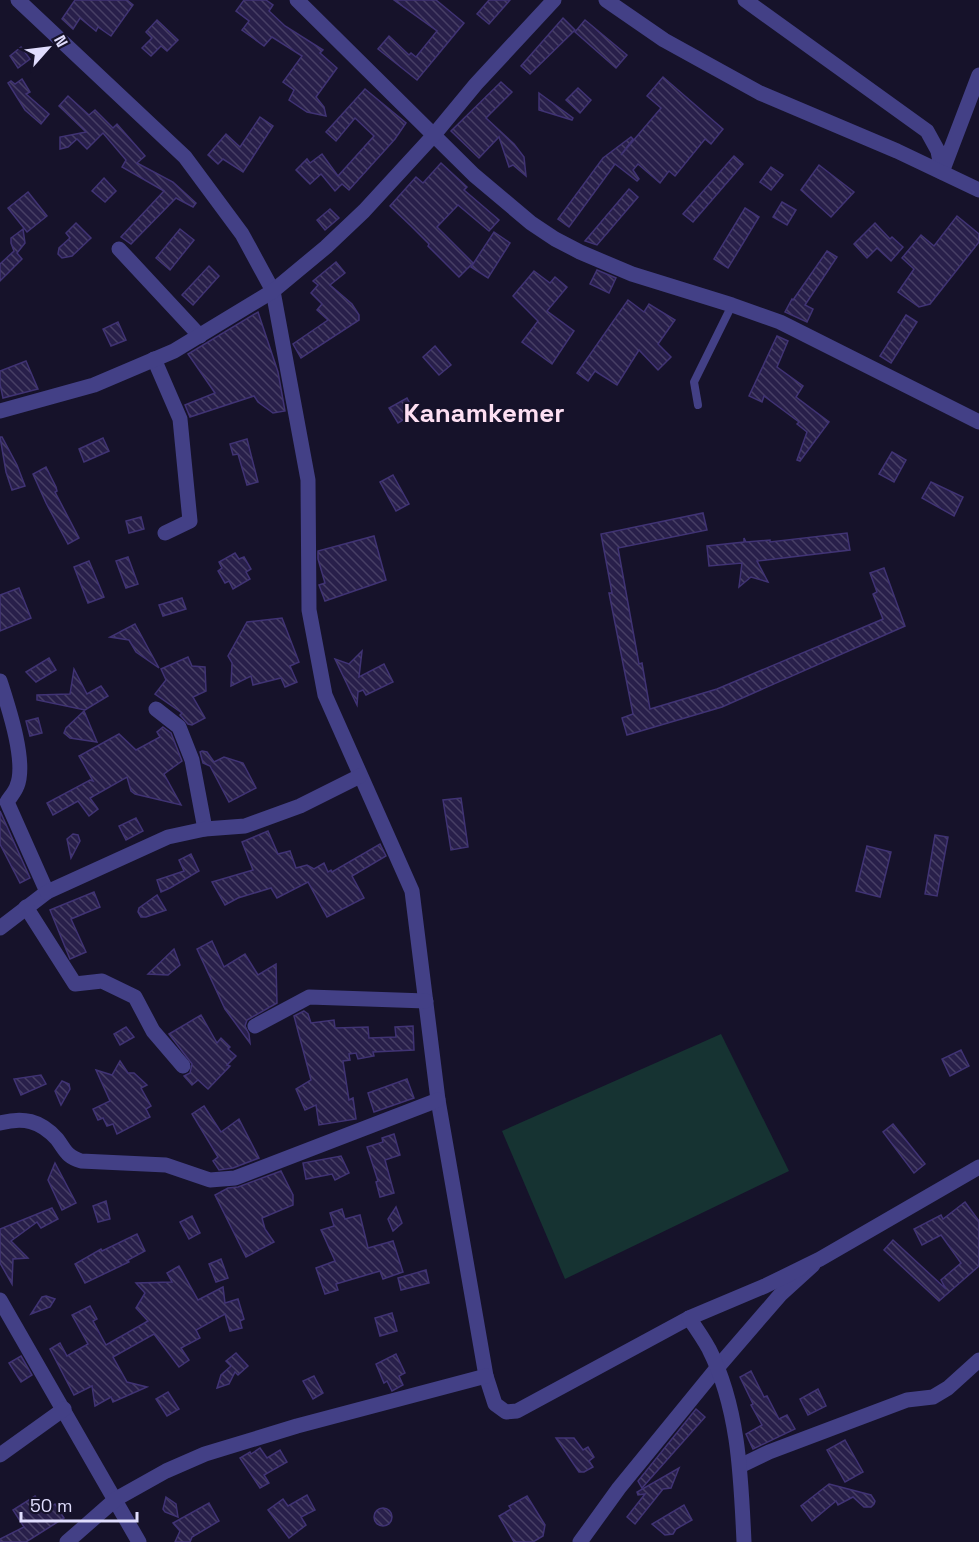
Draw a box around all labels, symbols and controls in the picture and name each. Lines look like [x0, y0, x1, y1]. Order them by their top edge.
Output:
north arrow [18, 18, 78, 78]
text: N [49, 32, 73, 51]
district label: Kanamkemer [404, 396, 564, 430]
scale bar [21, 1485, 136, 1523]
text: 50 m [30, 1494, 72, 1517]

